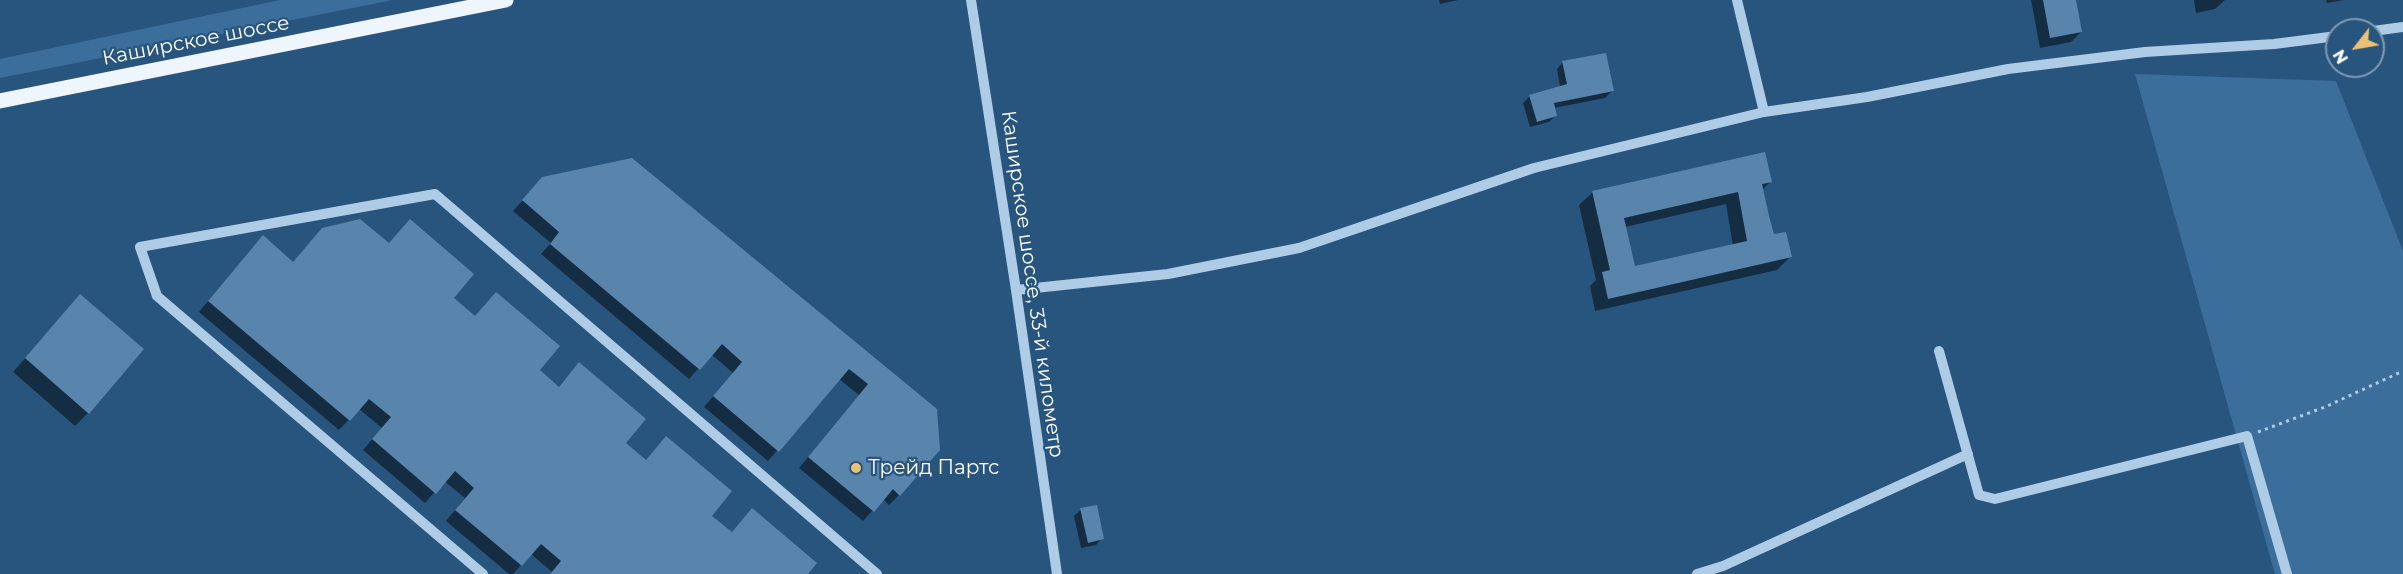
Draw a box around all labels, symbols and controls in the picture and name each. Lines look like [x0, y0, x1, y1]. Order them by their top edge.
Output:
street label: Каширское шоссе [100, 11, 292, 71]
north arrow [2325, 18, 2385, 78]
text: N [2329, 46, 2352, 67]
street label: Каширское шоссе, 33-й километр [996, 109, 1068, 459]
place label: Трейд Партс [868, 456, 999, 480]
marker: Трейд Партс [849, 461, 863, 475]

